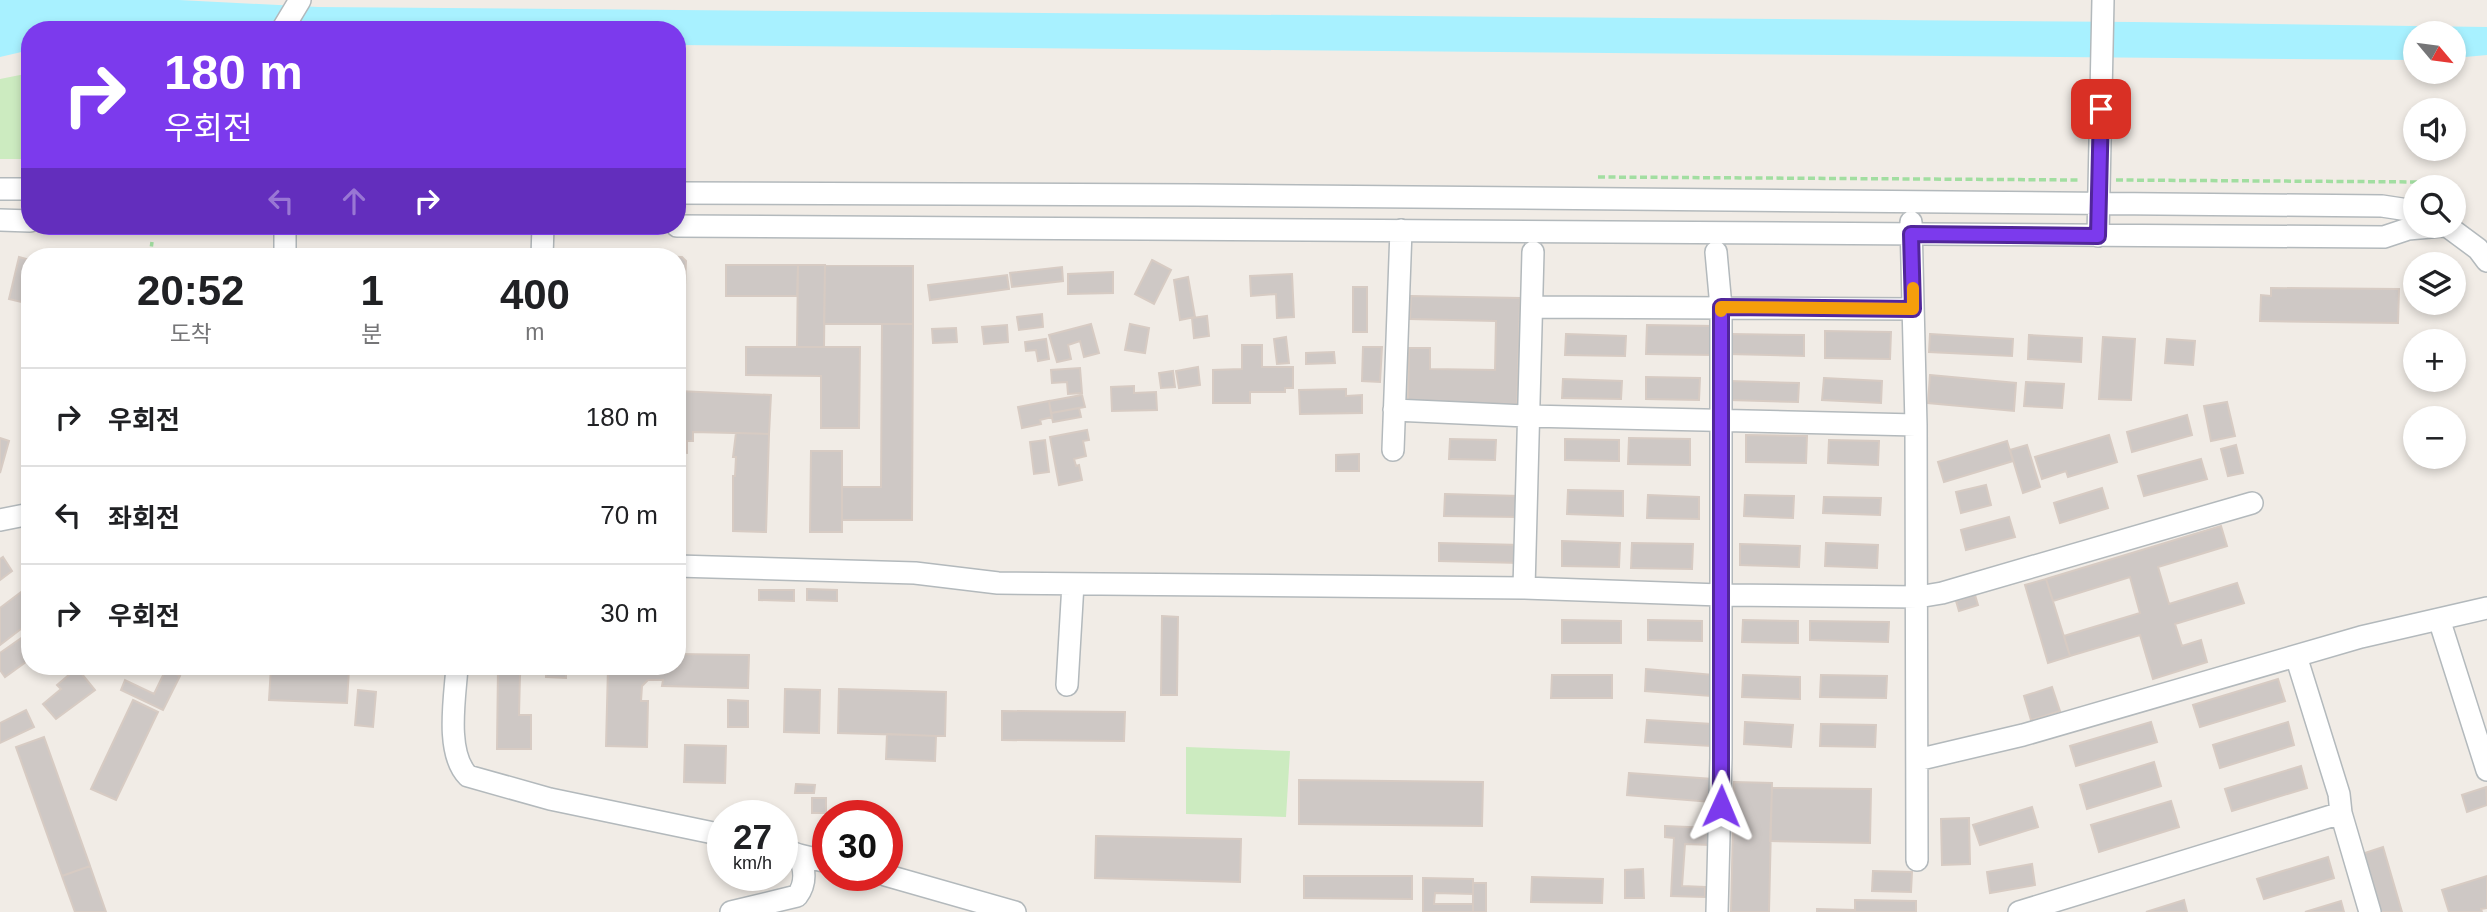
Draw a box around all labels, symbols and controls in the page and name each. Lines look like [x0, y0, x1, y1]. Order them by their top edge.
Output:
north arrow [2403, 21, 2466, 84]
map controls [2403, 21, 2466, 469]
text: 180 m [164, 45, 303, 99]
icon: right [49, 49, 140, 140]
pin [2071, 79, 2131, 139]
icon: arrive [2082, 90, 2120, 128]
button: sound [2403, 98, 2466, 161]
text: 우회전 [164, 110, 252, 146]
button: search [2403, 175, 2466, 238]
icon: left [262, 182, 300, 220]
icon: ahead [335, 182, 373, 220]
icon: right [408, 182, 446, 220]
button: layers [2403, 252, 2466, 315]
text: 20:52 [137, 267, 244, 314]
text: 1 [360, 267, 384, 314]
text: 400 [500, 271, 570, 318]
text: m [525, 319, 545, 345]
text: 도착 [170, 321, 212, 347]
text: 분 [362, 321, 383, 347]
button: + [2403, 329, 2466, 392]
icon: right [49, 398, 87, 436]
text: 180 m [586, 402, 658, 432]
text: 우회전 [108, 405, 180, 435]
button: − [2403, 406, 2466, 469]
icon: left [49, 496, 87, 534]
text: 70 m [600, 500, 658, 530]
text: 좌회전 [108, 503, 180, 533]
icon: right [49, 594, 87, 632]
text: 30 m [600, 598, 658, 628]
text: 우회전 [108, 601, 180, 631]
position arrow [1684, 769, 1758, 843]
speed limit sign: 30 [812, 800, 903, 891]
text: 27 [733, 817, 772, 856]
text: km/h [733, 853, 772, 873]

